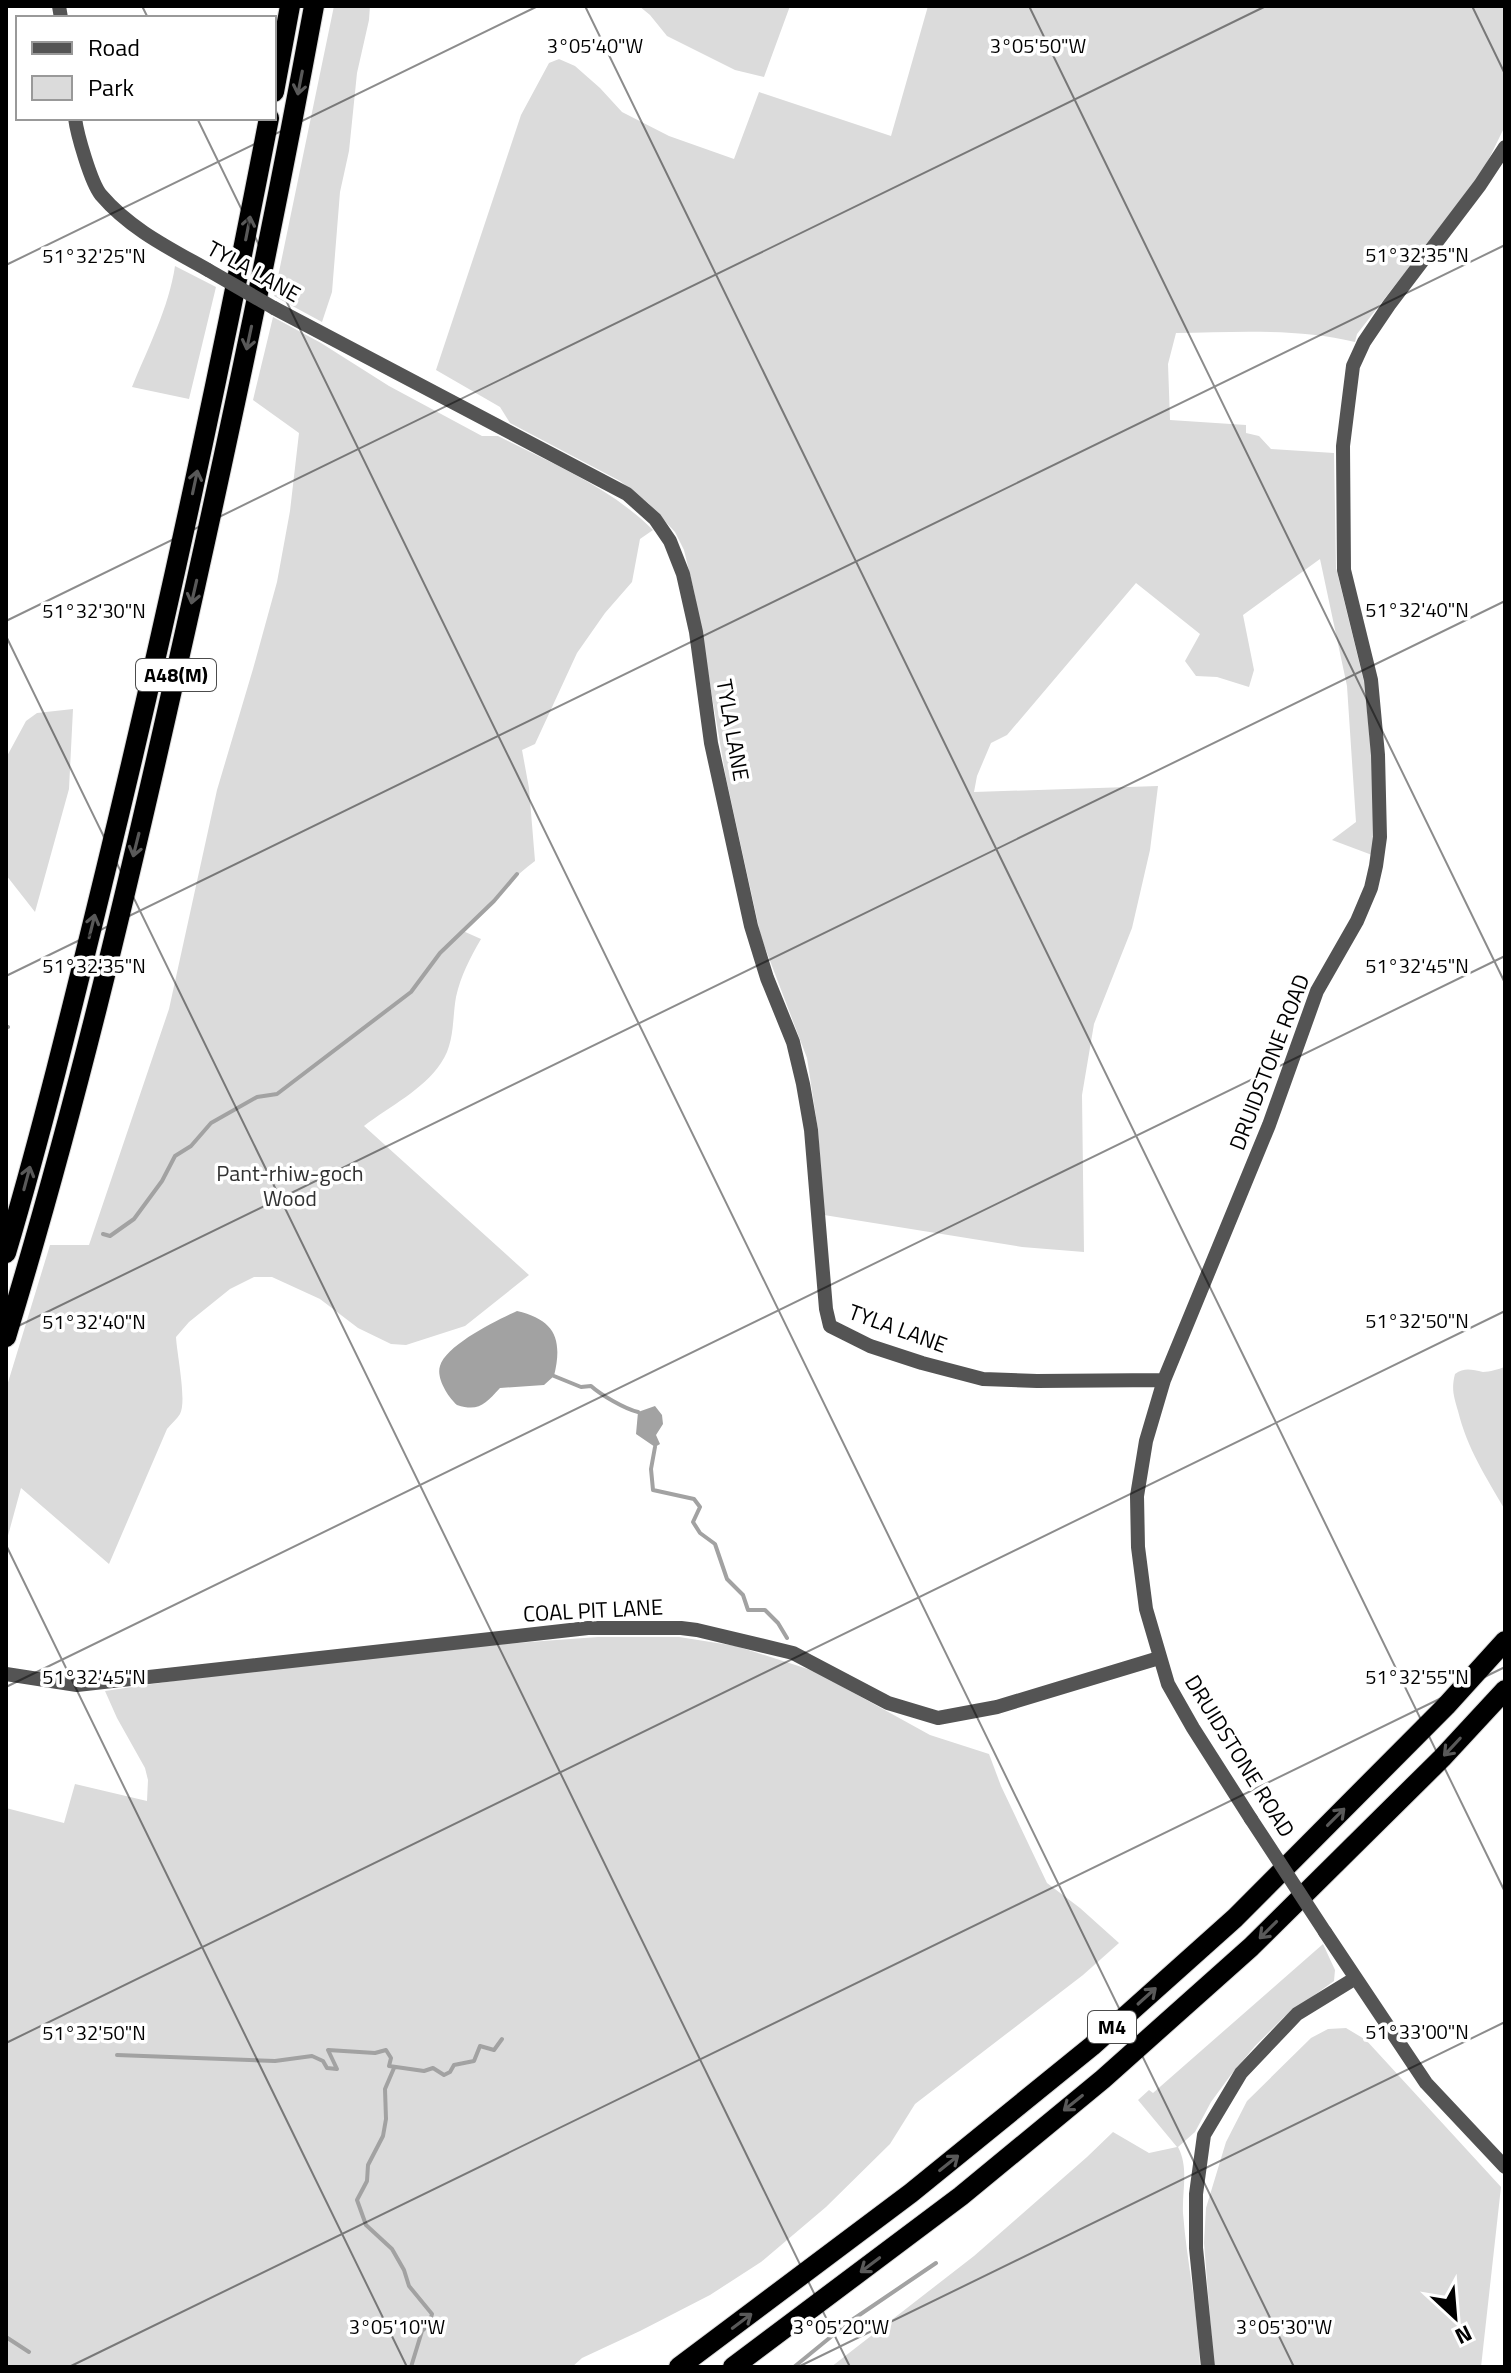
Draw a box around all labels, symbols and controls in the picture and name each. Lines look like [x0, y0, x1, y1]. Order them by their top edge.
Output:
legend [16, 16, 276, 120]
text: Road [88, 29, 140, 65]
text: 3°05'40"W [547, 30, 644, 61]
text: 3°05'50"W [990, 30, 1087, 61]
text: Park [88, 69, 134, 105]
one-way arrow [291, 69, 306, 95]
one-way arrow [241, 215, 256, 241]
street label: TYLA LANE [201, 231, 307, 311]
text: 51°32'35"N [1365, 239, 1469, 270]
text: 51°32'25"N [42, 240, 146, 271]
one-way arrow [241, 324, 256, 350]
one-way arrow [188, 470, 203, 495]
one-way arrow [186, 578, 201, 604]
text: 51°32'40"N [1365, 594, 1469, 625]
text: 51°32'30"N [42, 595, 146, 626]
road number: A48(M) [136, 659, 216, 691]
street label: TYLA LANE [707, 677, 759, 783]
one-way arrow [128, 832, 143, 858]
one-way arrow [85, 914, 100, 940]
text: 51°32'35"N [42, 950, 146, 981]
text: 51°32'45"N [1365, 950, 1469, 981]
street label: DRUIDSTONE ROAD [1220, 969, 1318, 1155]
park label: Pant-rhiw-goch Wood [216, 1156, 364, 1215]
one-way arrow [20, 1166, 35, 1192]
street label: TYLA LANE [844, 1294, 952, 1362]
text: 51°32'50"N [1365, 1305, 1469, 1336]
text: 51°32'40"N [42, 1306, 146, 1337]
street label: COAL PIT LANE [522, 1589, 664, 1631]
text: 51°32'45"N [42, 1661, 146, 1692]
text: 51°32'55"N [1365, 1661, 1469, 1692]
street label: DRUIDSTONE ROAD [1176, 1668, 1304, 1844]
one-way arrow [1444, 1737, 1462, 1757]
one-way arrow [1326, 1808, 1345, 1827]
one-way arrow [1259, 1920, 1278, 1939]
one-way arrow [1137, 1987, 1157, 2005]
road number: M4 [1088, 2011, 1136, 2043]
text: 51°33'00"N [1365, 2016, 1469, 2047]
text: 51°32'50"N [42, 2017, 146, 2048]
one-way arrow [1064, 2094, 1084, 2112]
one-way arrow [938, 2155, 959, 2173]
one-way arrow [860, 2256, 881, 2273]
north arrow [1415, 2277, 1495, 2357]
text: 3°05'10"W [349, 2311, 446, 2342]
text: 3°05'20"W [793, 2311, 890, 2342]
text: 3°05'30"W [1236, 2311, 1333, 2342]
one-way arrow [731, 2313, 752, 2330]
text: N [1449, 2316, 1478, 2354]

